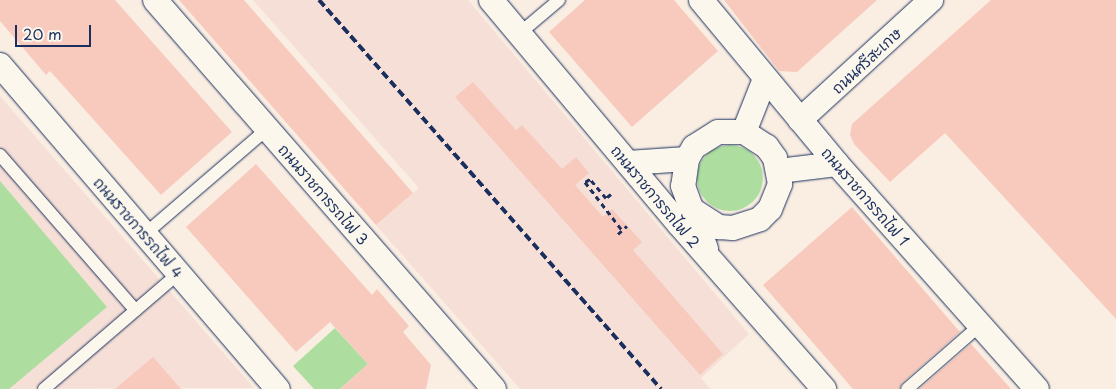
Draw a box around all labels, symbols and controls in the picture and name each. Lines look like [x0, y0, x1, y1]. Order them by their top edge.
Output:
scale bar [18, 15, 94, 47]
text: 20 m [23, 22, 62, 45]
street label: ถนนศรีสะเกษ [828, 23, 904, 97]
street label: ถนนราชการรถไฟ 3 [275, 140, 373, 248]
street label: ถนนราชการรถไฟ 2 [608, 141, 704, 251]
street label: ถนนราชการรถไฟ 1 [818, 143, 914, 249]
street label: ถนนราชการรถไฟ 4 [90, 173, 188, 281]

